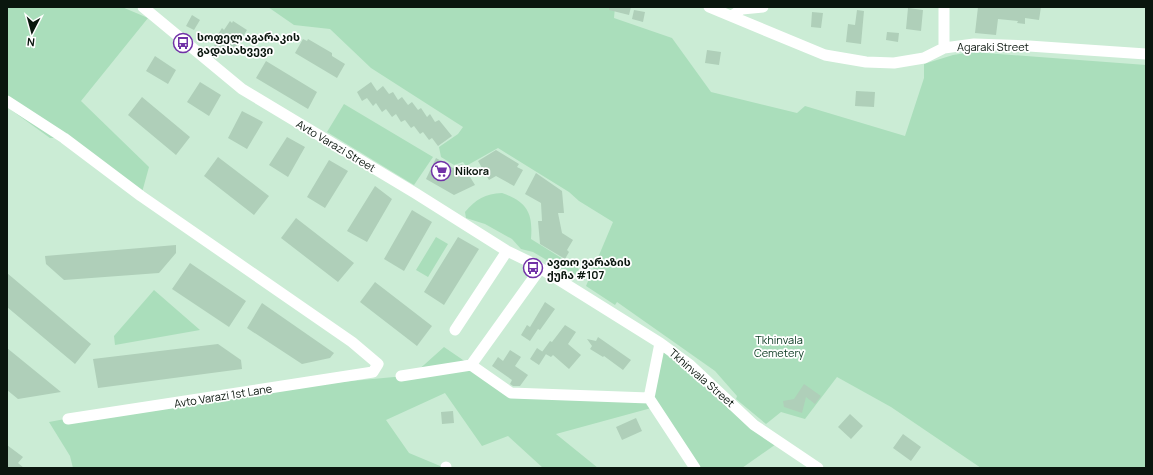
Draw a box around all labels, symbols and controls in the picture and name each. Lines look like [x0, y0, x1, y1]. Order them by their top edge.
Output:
north arrow [12, 12, 52, 52]
place label: სოფელ აგარაკის გადასახვევი [197, 29, 300, 57]
bus stop icon: სოფელ აგარაკის გადასახვევი [172, 32, 194, 54]
text: N [26, 35, 36, 50]
street label: Agaraki Street [957, 39, 1029, 54]
street label: Avto Varazi Street [294, 116, 379, 175]
supermarket icon: Nikora [430, 160, 452, 182]
place label: Nikora [455, 163, 489, 178]
place label: ავთო ვარაზის ქუჩა #107 [547, 254, 631, 282]
bus stop icon: ავთო ვარაზის ქუჩა #107 [522, 257, 544, 279]
park label: Tkhinvala Cemetery [754, 332, 804, 360]
street label: Tkhinvala Street [666, 345, 738, 410]
street label: Avto Varazi 1st Lane [173, 380, 274, 411]

